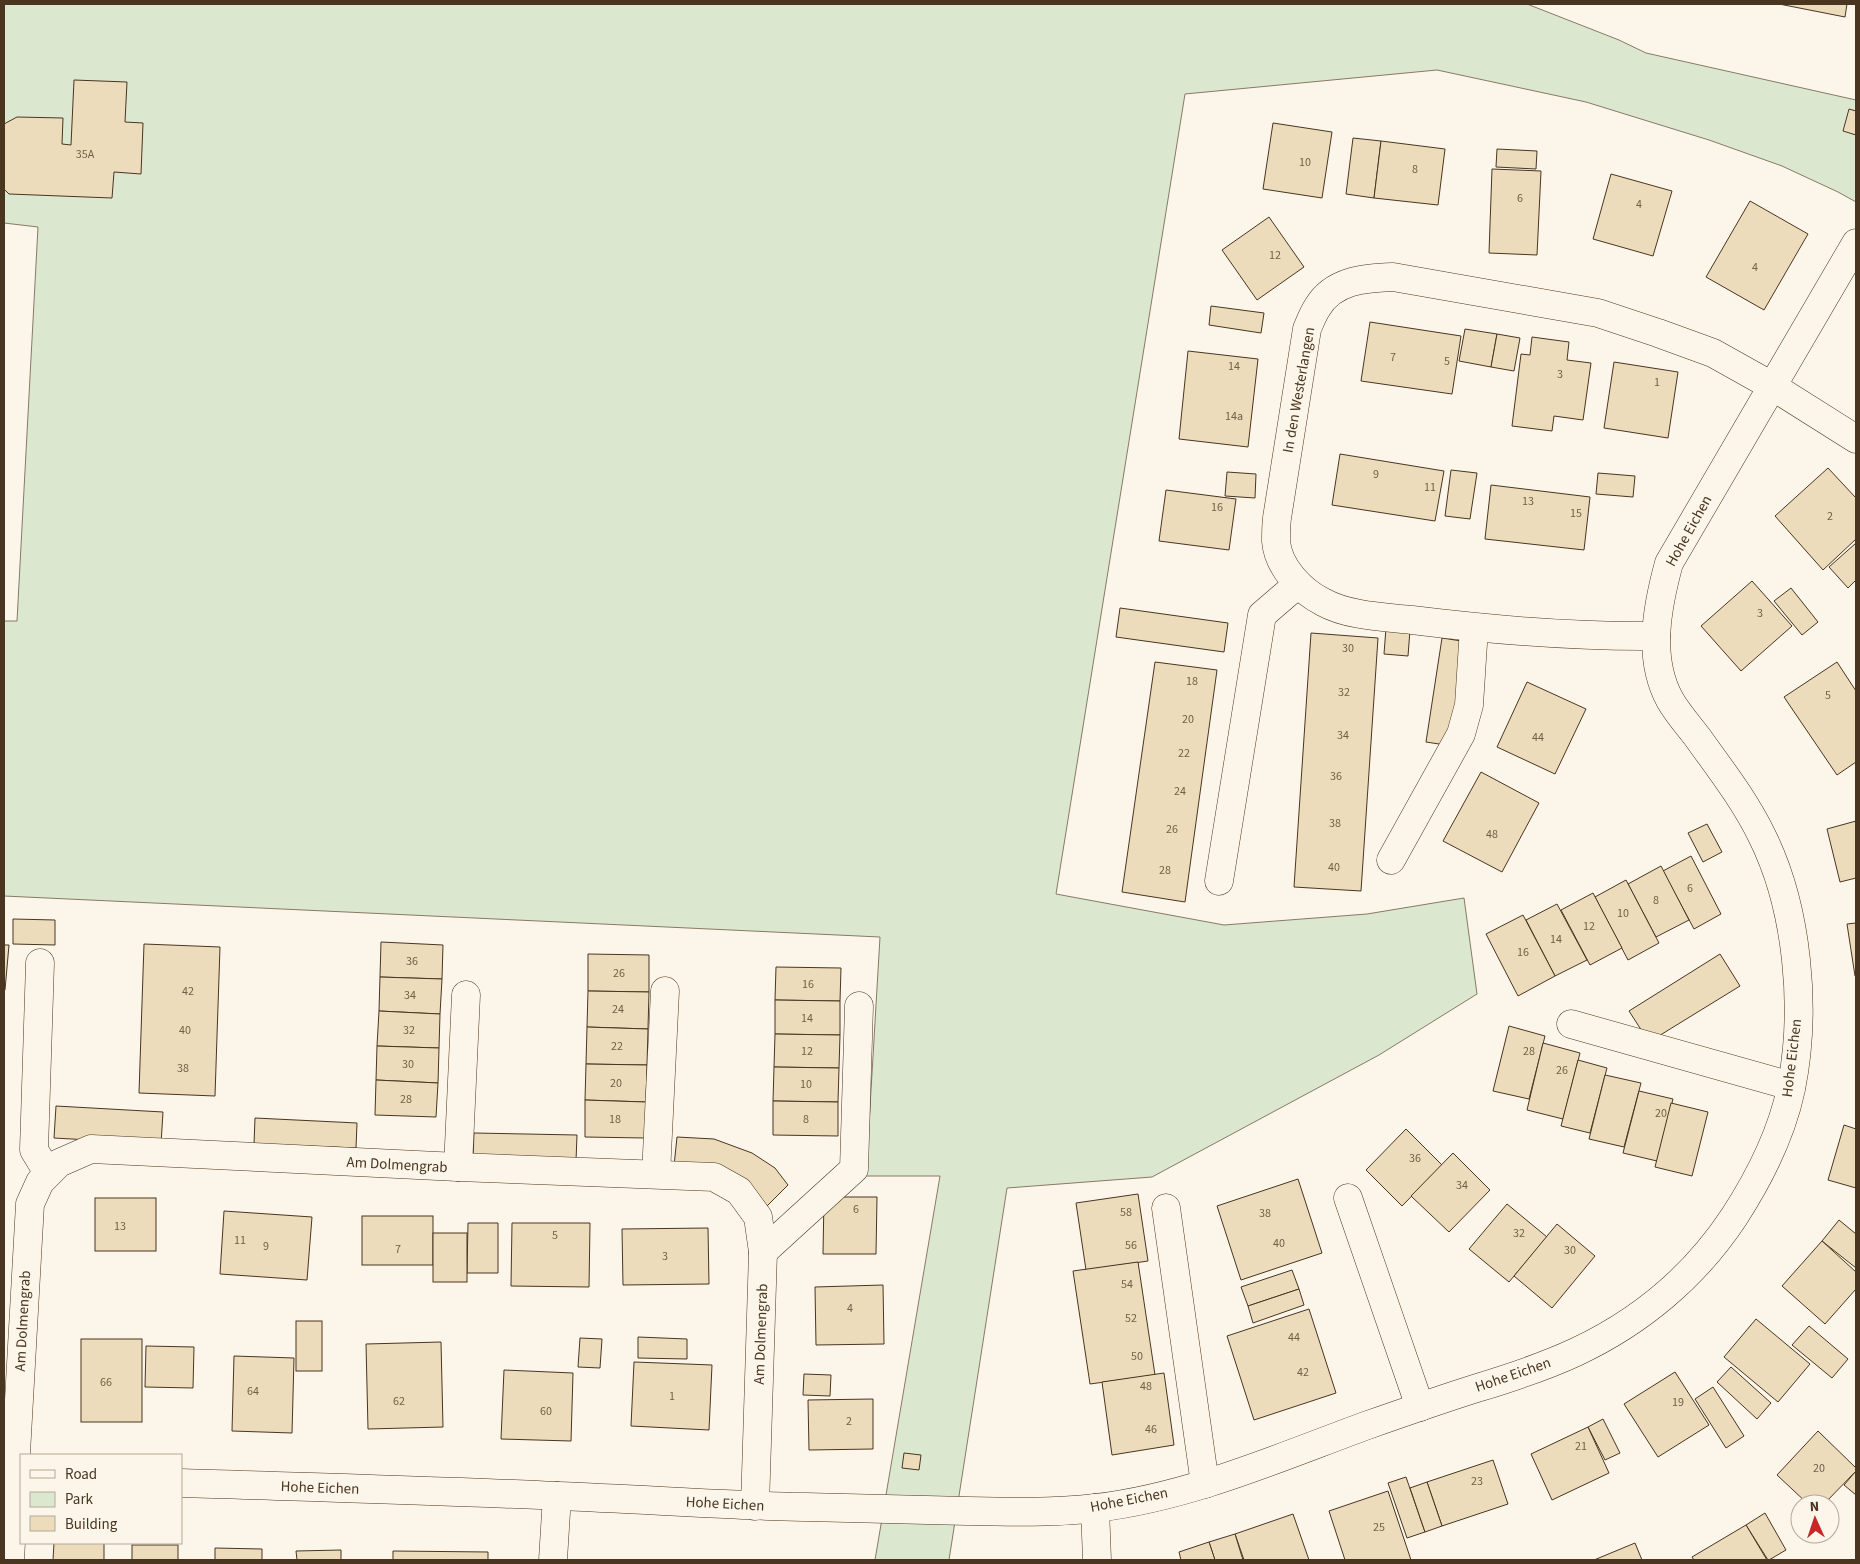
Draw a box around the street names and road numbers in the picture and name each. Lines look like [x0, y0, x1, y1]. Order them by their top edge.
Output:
street label: In den Westerlangen [1278, 325, 1320, 455]
street label: Hohe Eichen [1661, 491, 1717, 571]
street label: Hohe Eichen [1777, 1018, 1807, 1098]
street label: Am Dolmengrab [346, 1152, 448, 1178]
street label: Am Dolmengrab [10, 1270, 36, 1372]
street label: Am Dolmengrab [749, 1283, 773, 1385]
street label: Hohe Eichen [1472, 1352, 1554, 1398]
street label: Hohe Eichen [280, 1476, 360, 1500]
street label: Hohe Eichen [1088, 1482, 1170, 1518]
street label: Hohe Eichen [685, 1491, 765, 1517]

